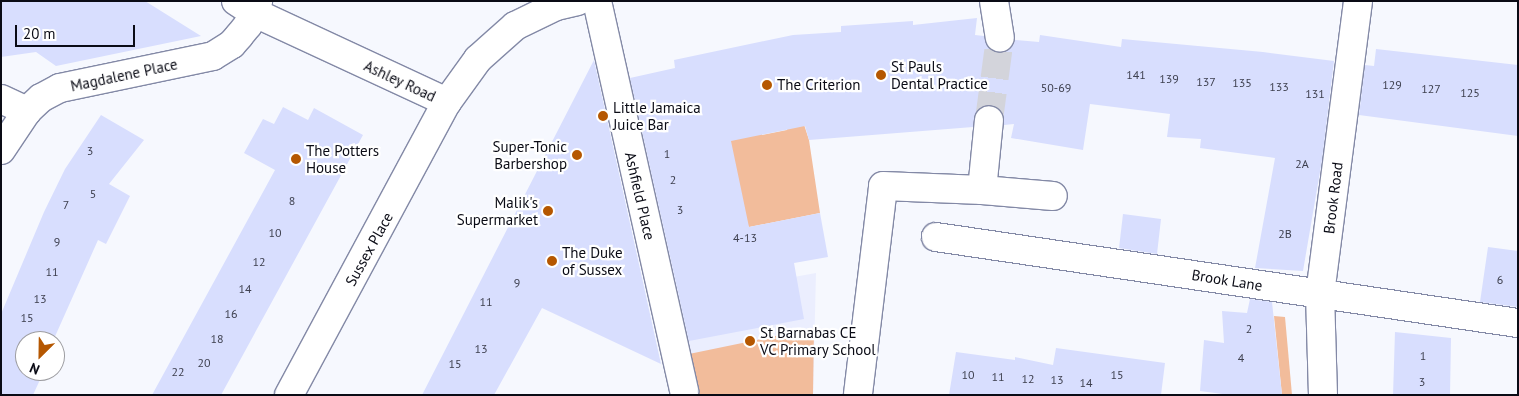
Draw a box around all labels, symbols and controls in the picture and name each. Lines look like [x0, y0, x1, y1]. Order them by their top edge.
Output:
scale bar [18, 15, 138, 47]
text: 20 m [23, 24, 56, 43]
street label: Magdalene Place [69, 55, 179, 95]
street label: Ashley Road [361, 56, 439, 106]
place label: St Pauls Dental Practice [891, 57, 988, 92]
house number: 141 [1126, 68, 1146, 82]
marker: St Pauls Dental Practice [875, 69, 887, 81]
house number: 139 [1159, 72, 1179, 86]
house number: 137 [1196, 75, 1216, 89]
place label: The Criterion [777, 76, 860, 94]
house number: 135 [1232, 76, 1252, 90]
house number: 129 [1382, 78, 1402, 92]
marker: The Criterion [761, 79, 773, 91]
house number: 133 [1269, 80, 1289, 94]
house number: 50-69 [1041, 81, 1071, 95]
house number: 127 [1421, 82, 1441, 96]
house number: 125 [1460, 86, 1480, 100]
house number: 131 [1305, 87, 1325, 101]
place label: Little Jamaica Juice Bar [613, 98, 701, 133]
marker: Little Jamaica Juice Bar [597, 110, 609, 122]
place label: Super-Tonic Barbershop [493, 137, 567, 172]
place label: The Potters House [306, 141, 379, 176]
house number: 3 [87, 144, 93, 158]
house number: 1 [664, 147, 670, 161]
marker: Super-Tonic Barbershop [571, 149, 583, 161]
street label: Ashfield Place [621, 150, 659, 242]
marker: The Potters House [290, 153, 302, 165]
house number: 2A [1295, 157, 1309, 171]
street label: Brook Road [1320, 161, 1346, 235]
house number: 2 [670, 173, 676, 187]
house number: 5 [90, 187, 96, 201]
place label: Malik's Supermarket [457, 193, 538, 228]
house number: 8 [289, 194, 295, 208]
house number: 7 [63, 198, 69, 212]
house number: 3 [677, 203, 683, 217]
marker: Malik's Supermarket [542, 205, 554, 217]
street label: Sussex Place [341, 209, 397, 289]
house number: 10 [268, 226, 282, 240]
house number: 2B [1278, 227, 1292, 241]
house number: 4-13 [733, 231, 757, 245]
house number: 9 [54, 235, 60, 249]
place label: The Duke of Sussex [562, 243, 623, 278]
house number: 12 [252, 255, 266, 269]
marker: The Duke of Sussex [546, 255, 558, 267]
house number: 11 [45, 265, 59, 279]
street label: Brook Lane [1190, 265, 1264, 295]
house number: 6 [1497, 273, 1503, 287]
house number: 9 [514, 276, 520, 290]
house number: 14 [238, 282, 252, 296]
house number: 13 [33, 292, 47, 306]
house number: 11 [479, 295, 493, 309]
house number: 16 [224, 307, 238, 321]
house number: 15 [20, 311, 34, 325]
house number: 2 [1246, 322, 1252, 336]
place label: St Barnabas CE VC Primary School [760, 323, 877, 358]
north arrow [15, 331, 65, 381]
house number: 18 [210, 332, 224, 346]
marker: St Barnabas CE VC Primary School [744, 335, 756, 347]
house number: 13 [474, 342, 488, 356]
house number: 1 [1420, 349, 1426, 363]
house number: 4 [1238, 351, 1244, 365]
house number: 20 [197, 356, 211, 370]
house number: 15 [448, 357, 462, 371]
text: N [27, 359, 42, 379]
house number: 22 [171, 365, 185, 379]
house number: 10 [961, 368, 975, 382]
house number: 15 [1110, 368, 1124, 382]
house number: 11 [991, 370, 1005, 384]
house number: 12 [1021, 372, 1035, 386]
house number: 13 [1050, 373, 1064, 387]
house number: 3 [1419, 375, 1425, 389]
house number: 14 [1079, 376, 1093, 390]

